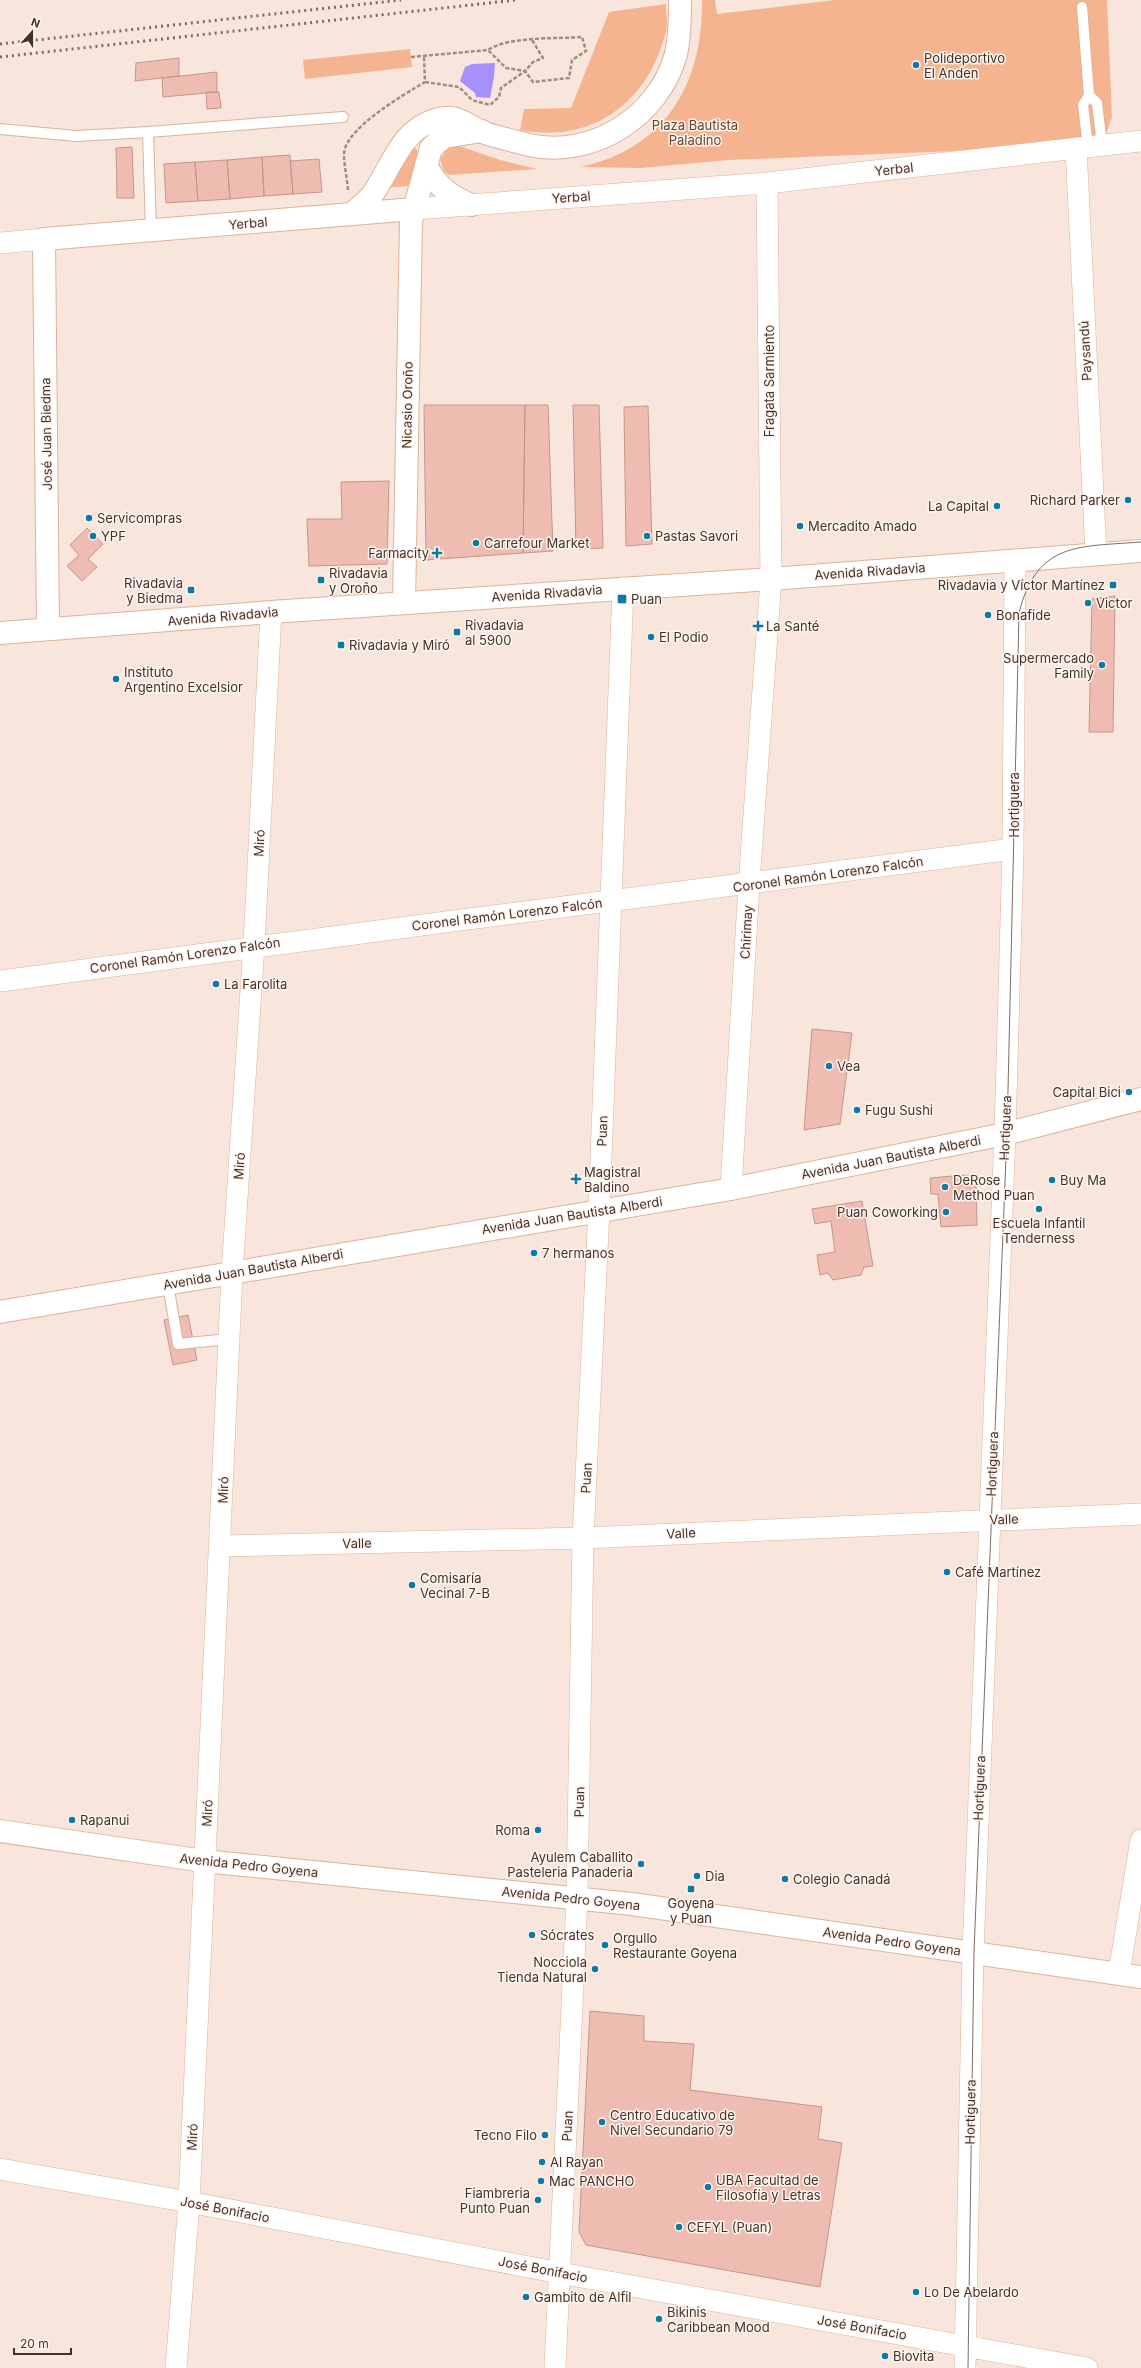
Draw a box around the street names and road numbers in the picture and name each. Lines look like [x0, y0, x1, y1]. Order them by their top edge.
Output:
street label: Yerbal [874, 159, 914, 179]
street label: Yerbal [551, 188, 591, 206]
street label: Yerbal [228, 213, 268, 233]
street label: Paysandú [1075, 321, 1095, 381]
street label: Fragata Sarmiento [761, 325, 777, 437]
street label: Nicasio Oroño [398, 361, 416, 449]
street label: José Juan Biedma [37, 377, 55, 491]
street label: Avenida Rivadavia [814, 559, 926, 583]
street label: Avenida Rivadavia [491, 581, 603, 605]
street label: Avenida Rivadavia [167, 603, 279, 629]
street label: Hortiguera [1006, 772, 1022, 838]
street label: Miró [250, 829, 268, 857]
street label: Coronel Ramón Lorenzo Falcón [732, 853, 924, 895]
street label: Coronel Ramón Lorenzo Falcón [411, 894, 603, 934]
street label: Chirimay [737, 904, 755, 960]
street label: Coronel Ramón Lorenzo Falcón [89, 934, 281, 976]
street label: Hortiguera [996, 1095, 1014, 1161]
street label: Puan [593, 1115, 611, 1147]
street label: Avenida Juan Bautista Alberdi [800, 1132, 982, 1182]
street label: Miró [230, 1152, 248, 1180]
street label: Avenida Juan Bautista Alberdi [481, 1193, 663, 1237]
street label: Avenida Juan Bautista Alberdi [162, 1245, 344, 1293]
street label: Hortiguera [983, 1431, 1001, 1497]
street label: Puan [577, 1462, 595, 1494]
street label: Miró [215, 1476, 231, 1504]
street label: Valle [989, 1510, 1019, 1528]
street label: Valle [666, 1524, 696, 1542]
street label: Valle [342, 1535, 372, 1551]
street label: Hortiguera [970, 1755, 988, 1821]
street label: Puan [571, 1786, 587, 1818]
street label: Miró [198, 1799, 216, 1827]
street label: Avenida Pedro Goyena [179, 1850, 319, 1880]
street label: Avenida Pedro Goyena [501, 1883, 641, 1913]
street label: Avenida Pedro Goyena [822, 1923, 962, 1959]
street label: Hortiguera [961, 2079, 979, 2145]
street label: Puan [558, 2110, 576, 2142]
street label: Miró [183, 2123, 201, 2151]
street label: José Bonifacio [179, 2192, 271, 2226]
street label: José Bonifacio [497, 2252, 589, 2286]
street label: José Bonifacio [816, 2311, 908, 2343]

